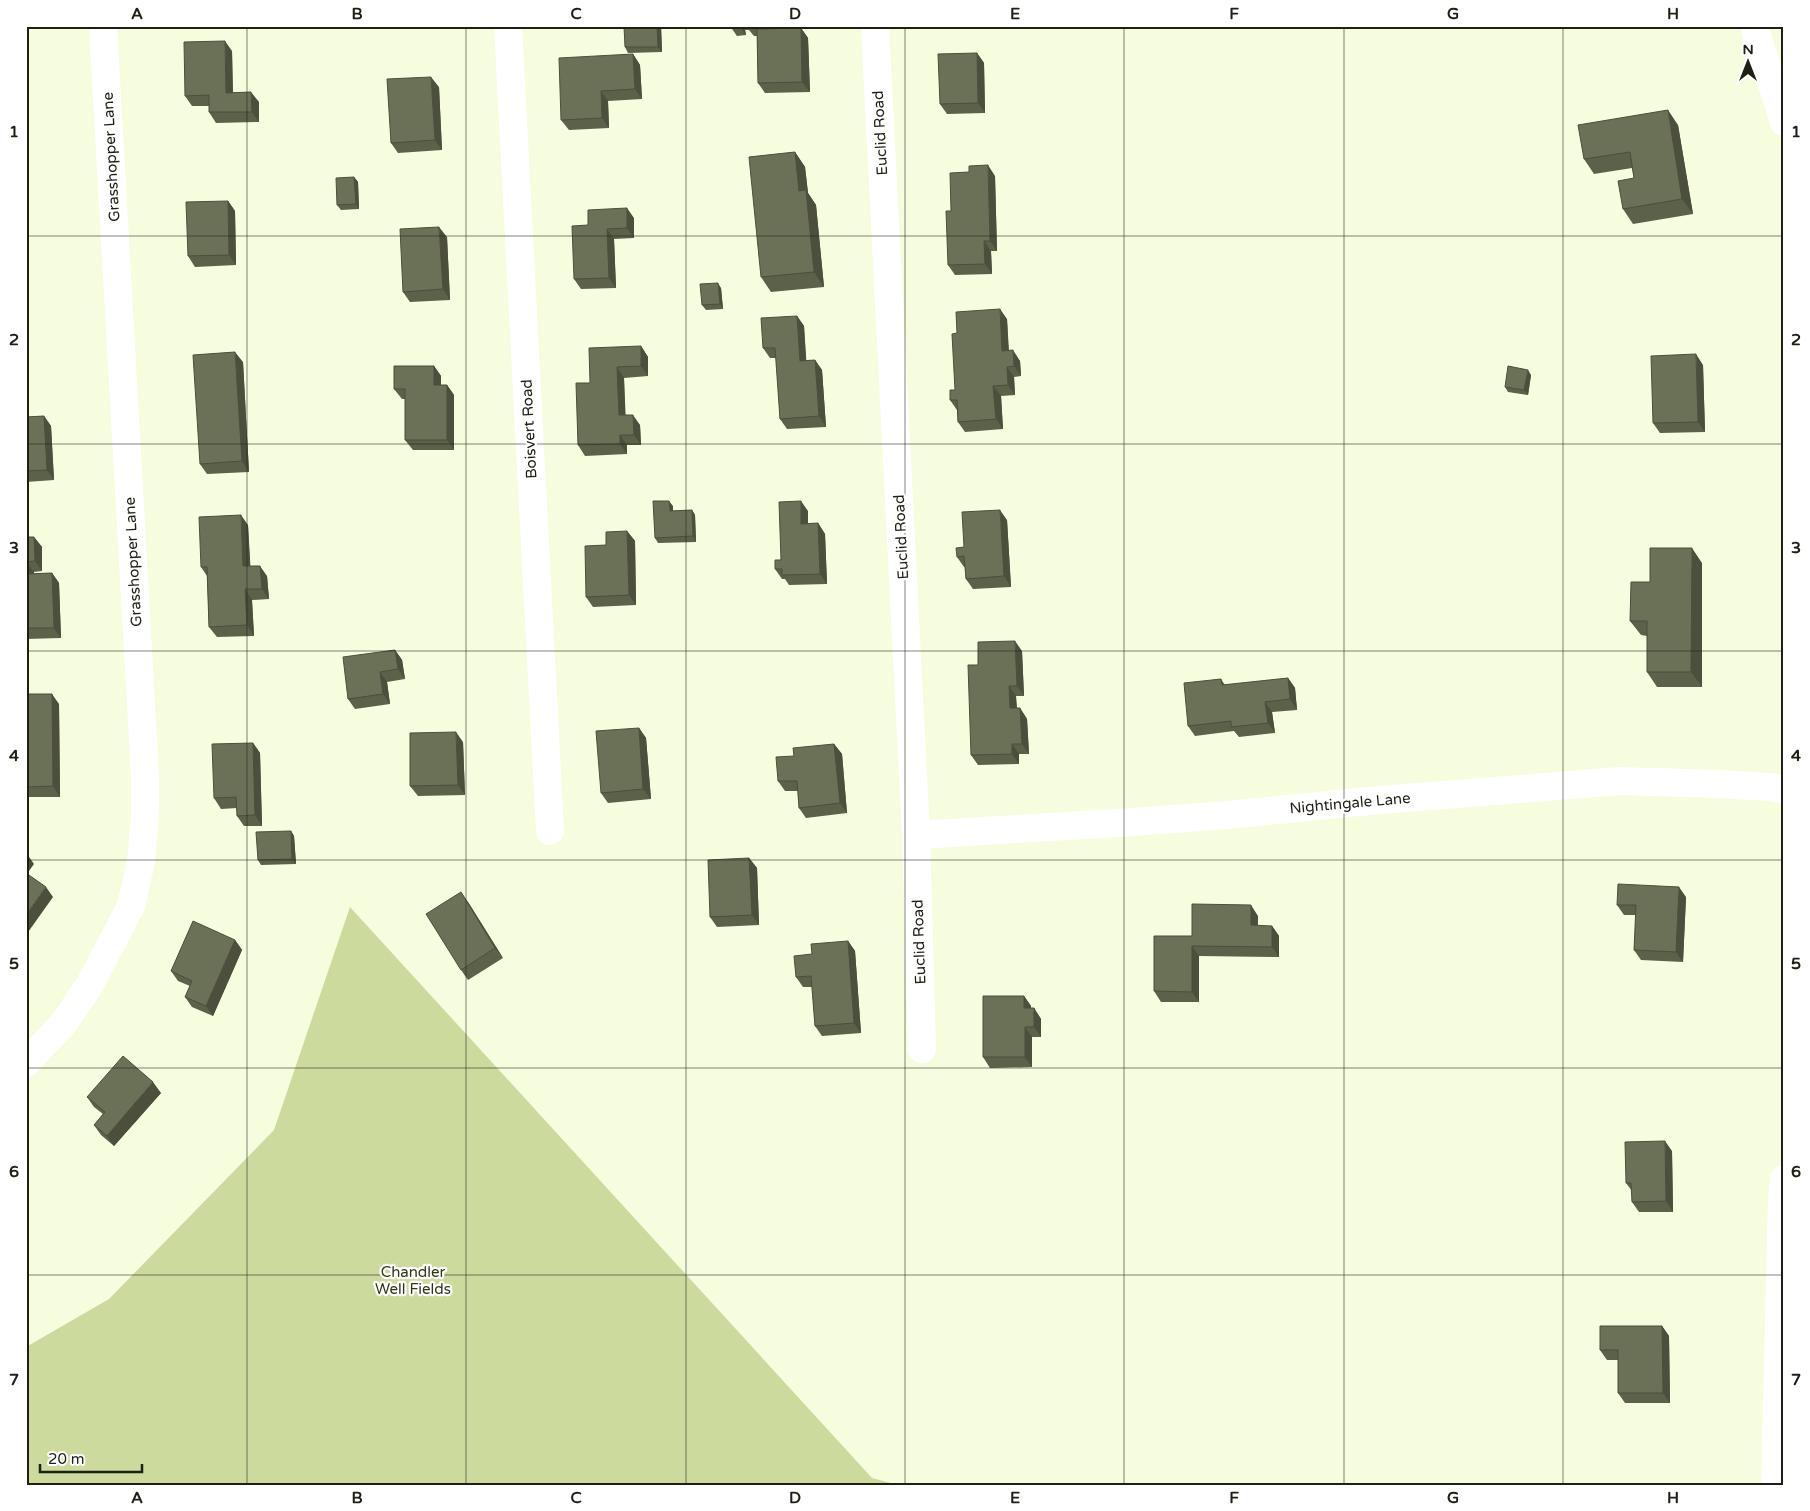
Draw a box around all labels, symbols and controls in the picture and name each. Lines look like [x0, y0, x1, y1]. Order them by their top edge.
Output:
text: A [131, 4, 143, 24]
text: B [351, 4, 363, 24]
text: C [570, 4, 582, 24]
text: D [789, 4, 801, 24]
text: E [1010, 4, 1020, 24]
text: F [1229, 4, 1239, 24]
text: G [1447, 4, 1459, 24]
text: H [1667, 4, 1679, 24]
north arrow [1722, 38, 1772, 88]
text: N [1742, 41, 1754, 58]
street label: Euclid Road [869, 90, 891, 176]
street label: Grasshopper Lane [99, 92, 123, 222]
text: 1 [9, 122, 19, 142]
text: 1 [1791, 122, 1801, 142]
text: 2 [9, 330, 19, 350]
text: 2 [1791, 330, 1801, 350]
street label: Boisvert Road [517, 379, 541, 479]
street label: Euclid Road [890, 494, 912, 580]
street label: Grasshopper Lane [121, 497, 145, 627]
text: 3 [9, 538, 19, 558]
text: 3 [1791, 538, 1801, 558]
text: 4 [9, 746, 19, 766]
text: 4 [1791, 746, 1801, 766]
street label: Nightingale Lane [1289, 789, 1411, 817]
street label: Euclid Road [909, 899, 929, 985]
text: 5 [9, 954, 19, 974]
text: 5 [1791, 954, 1801, 974]
text: 6 [9, 1162, 19, 1182]
text: 6 [1791, 1162, 1801, 1182]
park label: Chandler Well Fields [375, 1263, 451, 1298]
text: 7 [9, 1370, 19, 1390]
text: 7 [1791, 1370, 1801, 1390]
scale bar [40, 1441, 142, 1473]
text: 20 m [48, 1450, 85, 1468]
text: A [131, 1488, 143, 1508]
text: B [351, 1488, 363, 1508]
text: C [570, 1488, 582, 1508]
text: D [789, 1488, 801, 1508]
text: E [1010, 1488, 1020, 1508]
text: F [1229, 1488, 1239, 1508]
text: G [1447, 1488, 1459, 1508]
text: H [1667, 1488, 1679, 1508]

